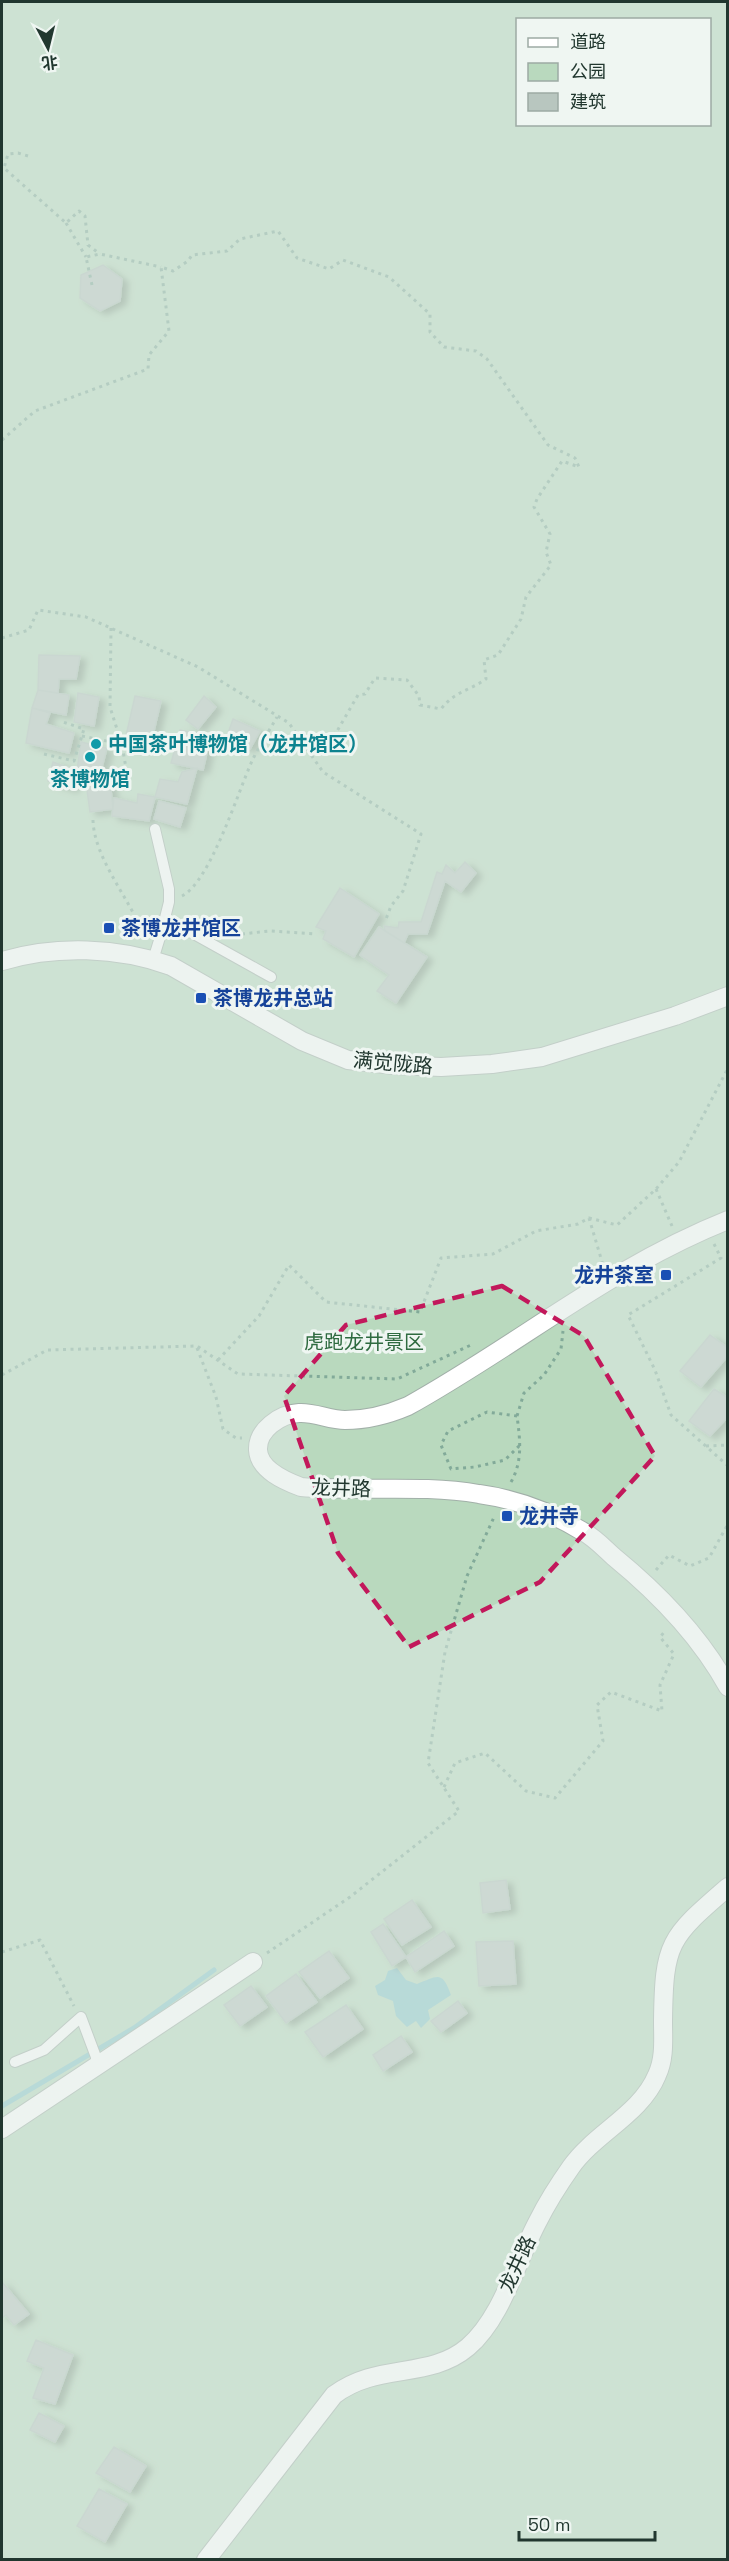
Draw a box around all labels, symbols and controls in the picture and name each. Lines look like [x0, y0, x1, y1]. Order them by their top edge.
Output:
north arrow [18, 18, 78, 78]
legend [516, 18, 711, 126]
text: 道路 [570, 30, 606, 53]
text: 北 [41, 51, 59, 74]
text: 公园 [570, 60, 606, 83]
text: 建筑 [570, 90, 606, 113]
place label: 中国茶叶博物馆（龙井馆区） [108, 731, 368, 757]
marker: 中国茶叶博物馆（龙井馆区） [89, 737, 103, 751]
marker: 茶博物馆 [83, 750, 97, 764]
place label: 茶博物馆 [50, 766, 130, 792]
place label: 茶博龙井馆区 [121, 915, 241, 941]
marker: 茶博龙井馆区 [102, 921, 116, 935]
place label: 茶博龙井总站 [213, 985, 333, 1011]
marker: 茶博龙井总站 [194, 991, 208, 1005]
street label: 满觉陇路 [352, 1047, 434, 1079]
place label: 龙井茶室 [574, 1262, 654, 1288]
marker: 龙井茶室 [659, 1268, 673, 1282]
park label: 虎跑龙井景区 [304, 1329, 424, 1355]
street label: 龙井路 [311, 1474, 371, 1502]
place label: 龙井寺 [519, 1503, 579, 1529]
marker: 龙井寺 [500, 1509, 514, 1523]
street label: 龙井路 [493, 2231, 541, 2297]
scale bar [519, 2504, 656, 2542]
text: 50 m [528, 2513, 570, 2536]

